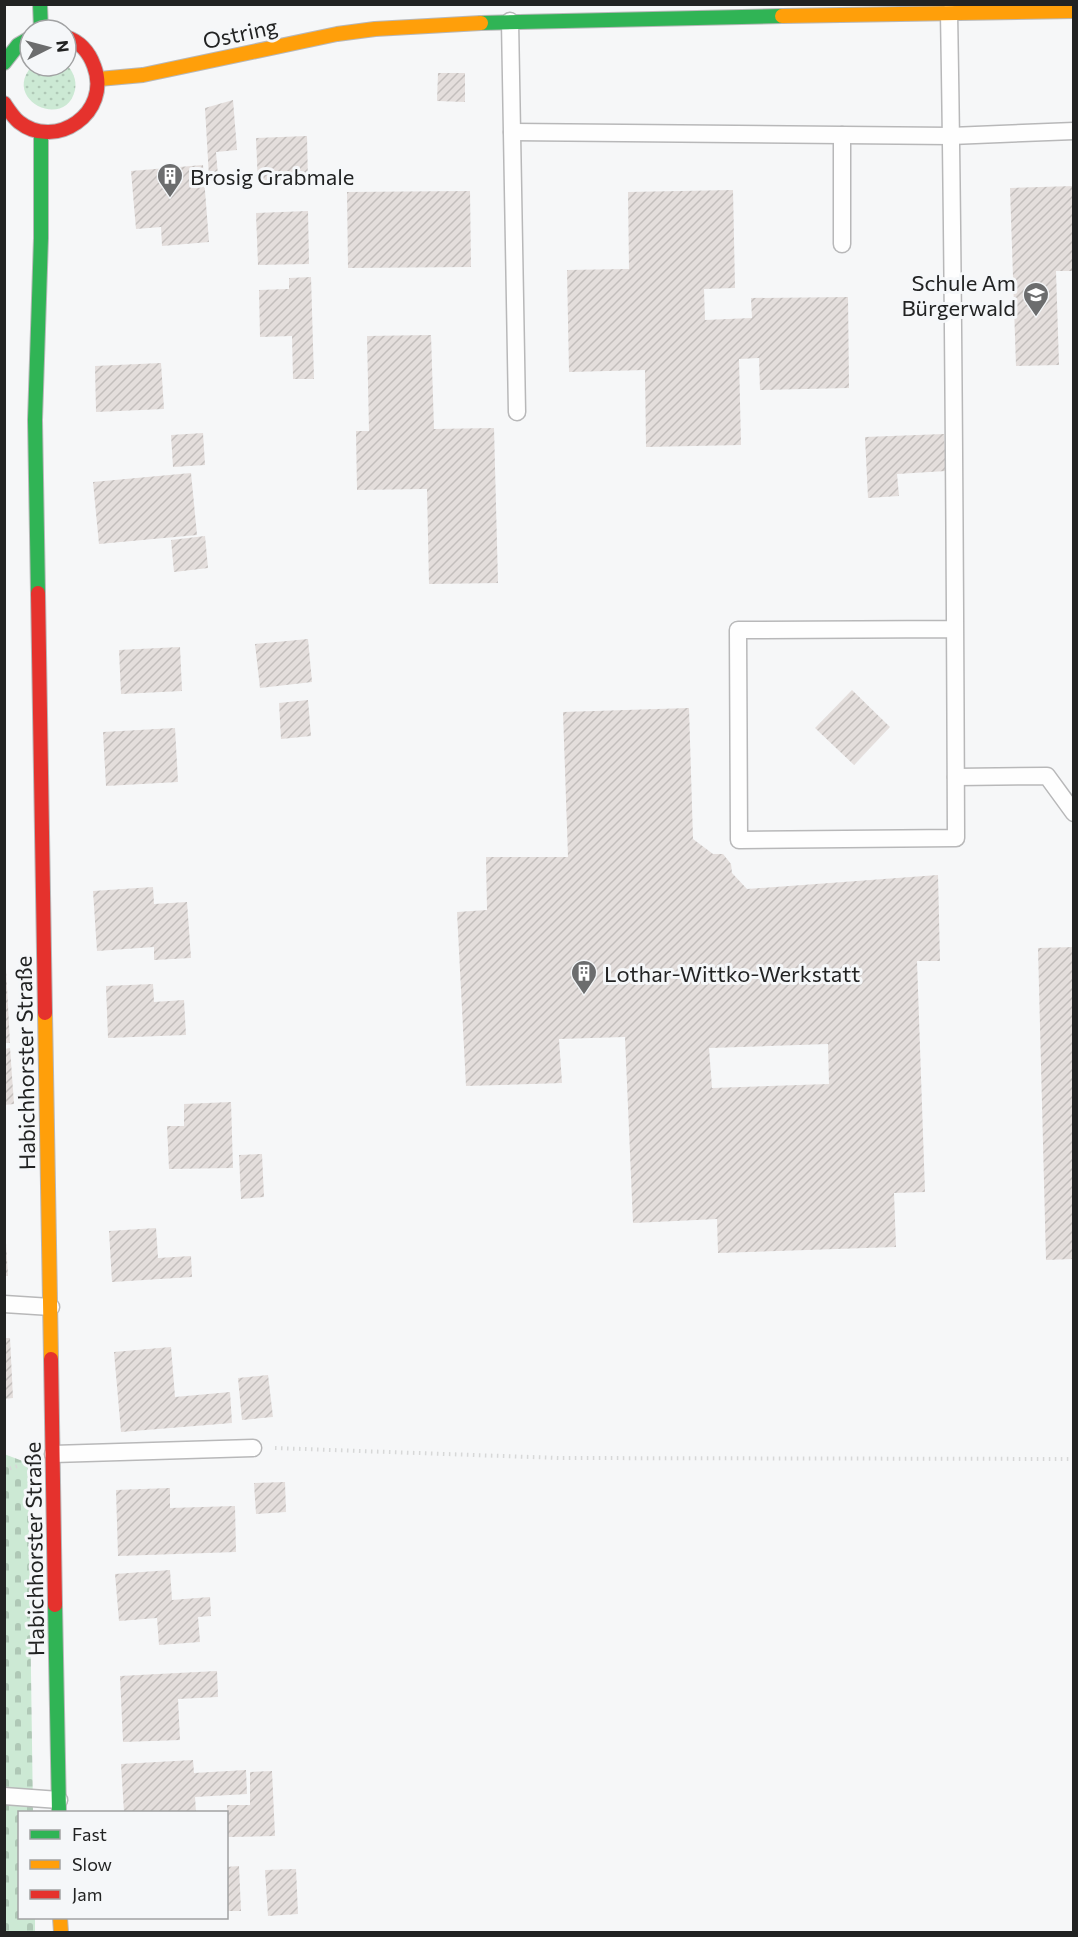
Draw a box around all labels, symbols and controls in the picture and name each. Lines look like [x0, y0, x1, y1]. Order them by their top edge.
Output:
street label: Ostring [200, 12, 280, 54]
north arrow [18, 18, 78, 78]
text: N [53, 39, 73, 53]
building icon: Brosig Grabmale [155, 161, 185, 199]
place label: Brosig Grabmale [190, 163, 354, 190]
place label: Schule Am Bürgerwald [901, 269, 1016, 321]
school or university icon: Schule Am Bürgerwald [1021, 280, 1051, 318]
street label: Habichhorster Straße [10, 956, 40, 1170]
building icon: Lothar-Wittko-Werkstatt [569, 958, 599, 996]
place label: Lothar-Wittko-Werkstatt [604, 960, 860, 987]
street label: Habichhorster Straße [19, 1442, 49, 1656]
legend [18, 1811, 228, 1919]
text: Fast [72, 1823, 107, 1845]
text: Slow [72, 1853, 112, 1875]
text: Jam [72, 1883, 102, 1905]

